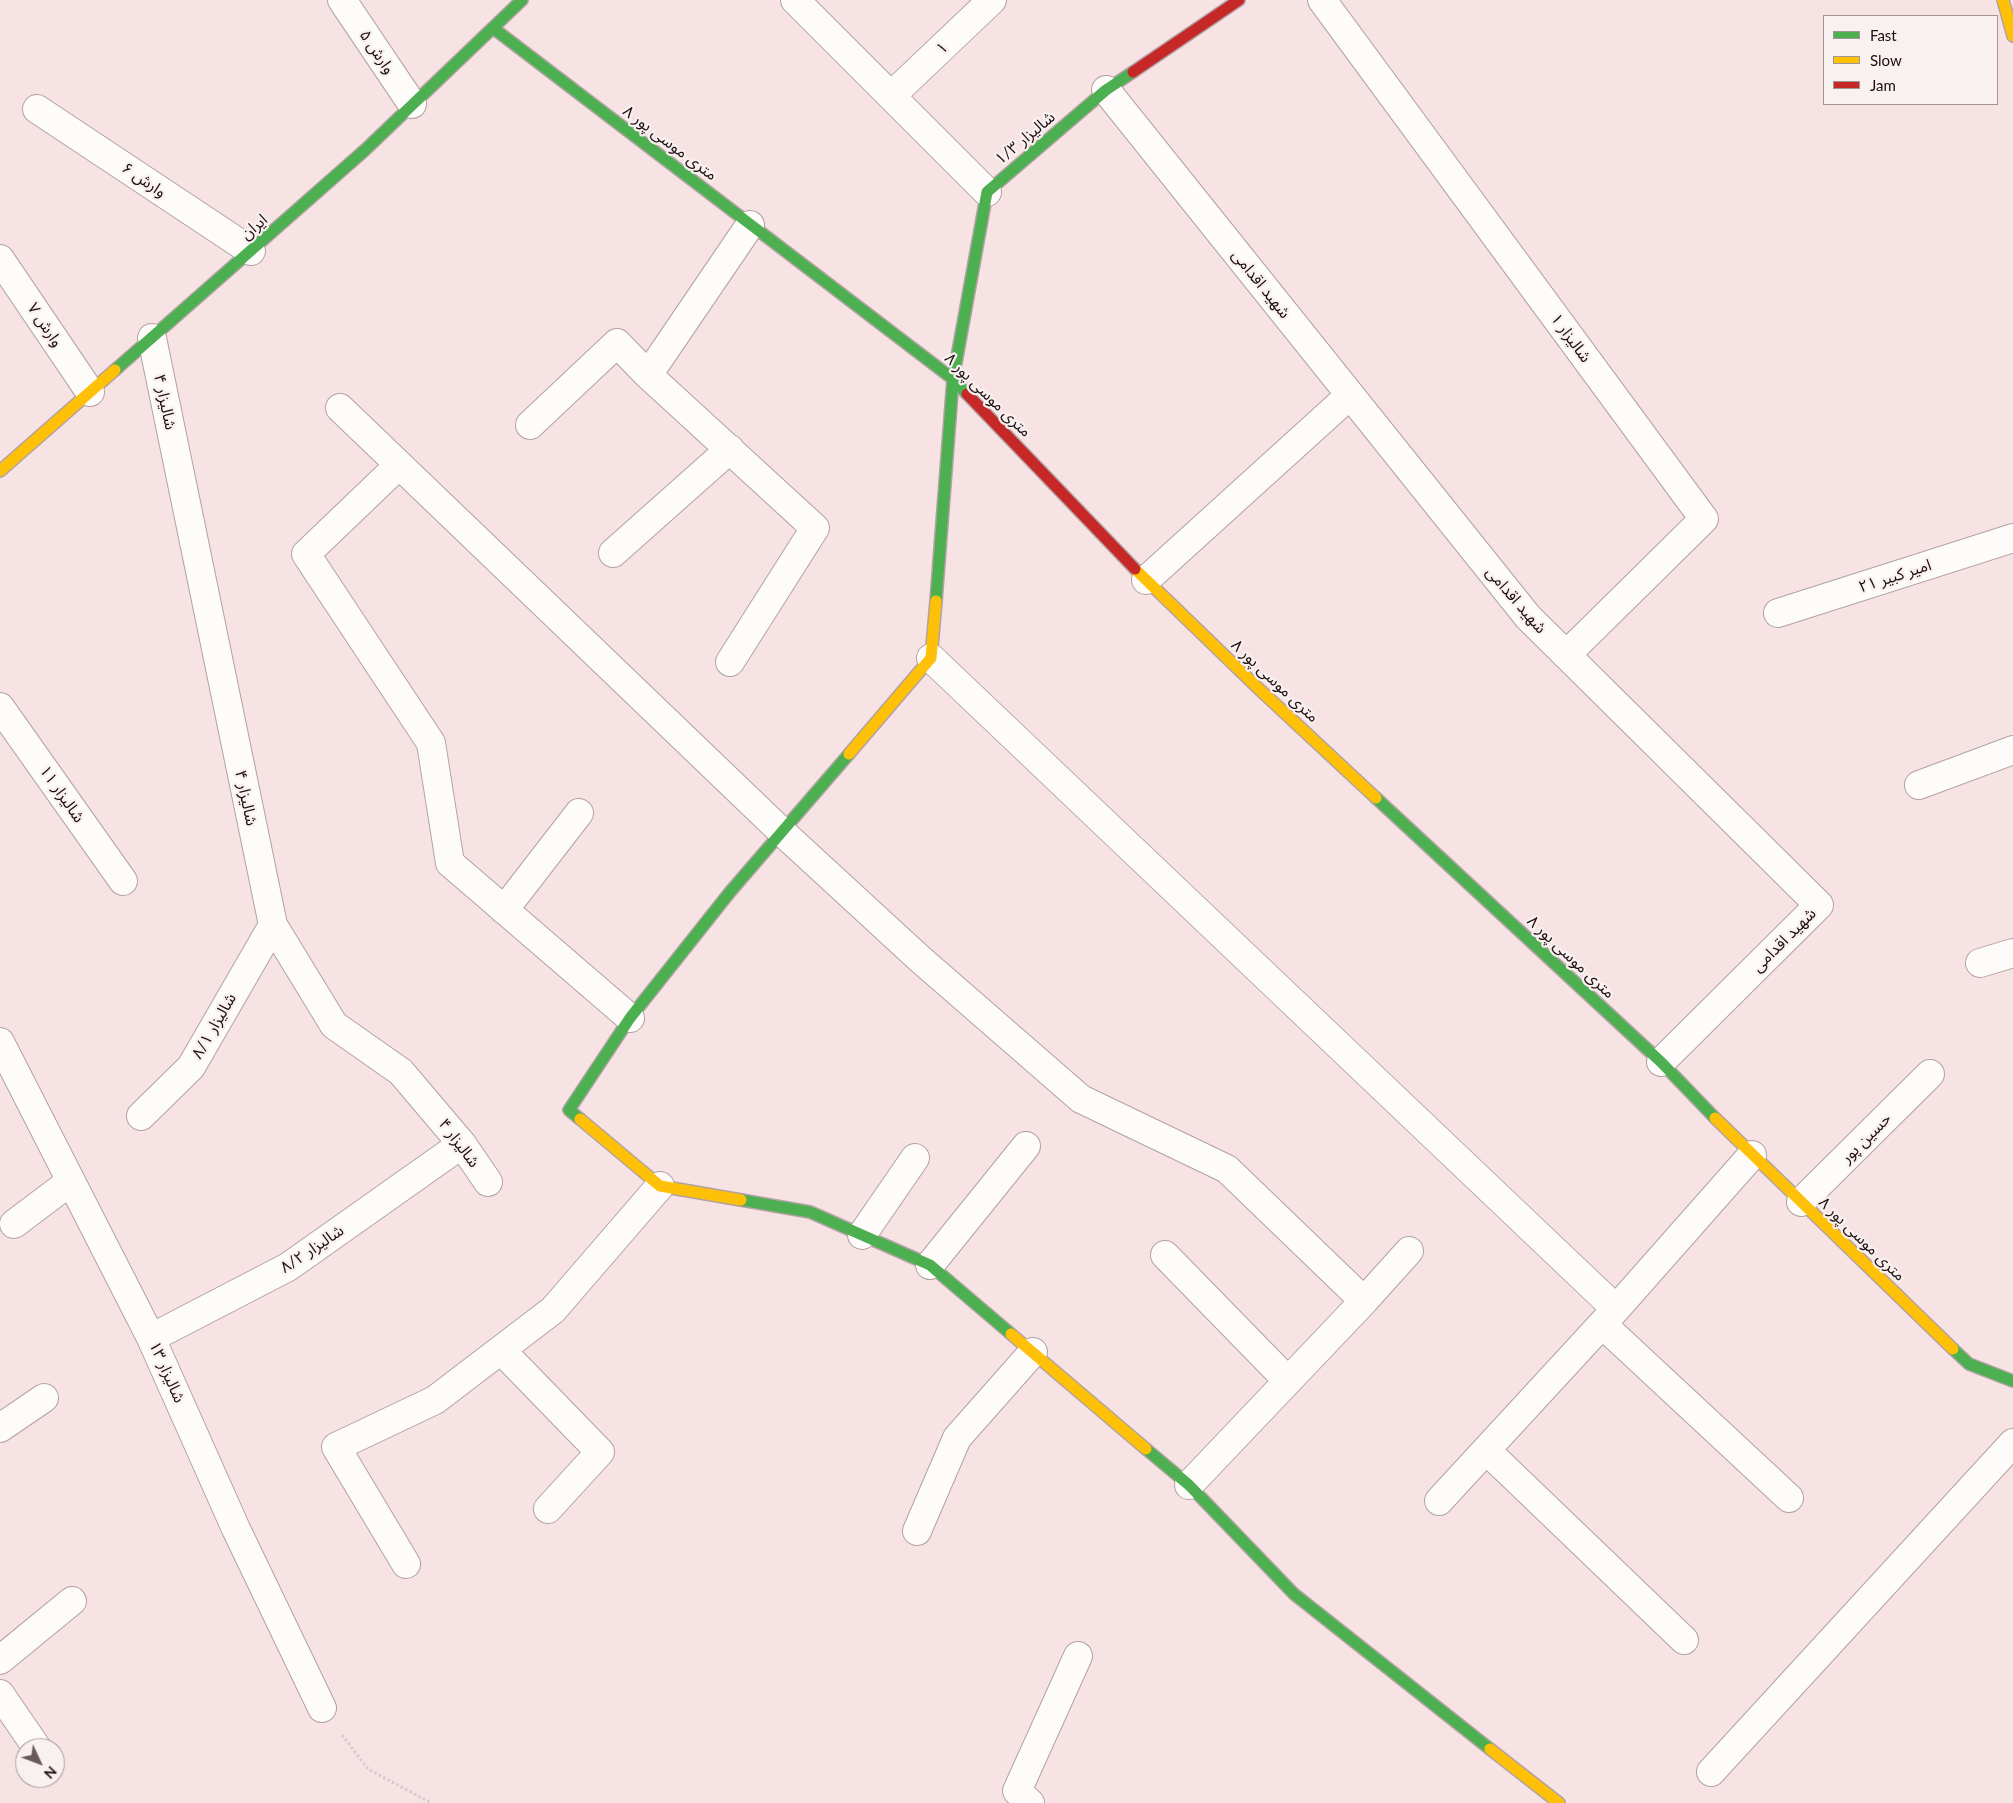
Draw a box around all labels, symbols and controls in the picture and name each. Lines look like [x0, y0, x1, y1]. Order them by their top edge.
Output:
legend [1823, 15, 1998, 105]
street label: وارش ۵ [355, 26, 399, 78]
text: Fast [1870, 26, 1897, 44]
street label: ۱ [932, 38, 952, 58]
text: Slow [1870, 51, 1902, 69]
text: Jam [1870, 76, 1896, 94]
street label: ۸ متری موسی پور [619, 101, 721, 185]
street label: شالیزار ۱/۳ [991, 107, 1059, 169]
street label: وارش ۶ [118, 158, 170, 202]
street label: ایران [237, 210, 271, 244]
street label: شهید اقدامی [1228, 246, 1294, 322]
street label: وارش ۷ [23, 299, 67, 351]
street label: شاليزار ۱ [1547, 310, 1595, 366]
street label: ۸ متری موسی پور [941, 349, 1035, 441]
street label: شالیزار ۴ [150, 373, 180, 431]
street label: امیر کبیر ۲۱ [1856, 555, 1934, 597]
street label: شهید اقدامی [1482, 562, 1550, 638]
street label: ۸ متری موسی پور [1227, 636, 1323, 726]
street label: شالیزار ۱۱ [35, 762, 89, 826]
street label: شالیزار ۴ [231, 769, 261, 827]
street label: شهید اقدامی [1748, 904, 1820, 976]
street label: ۸ متری موسی پور [1523, 912, 1619, 1002]
street label: شالیزار ۸/۱ [188, 990, 240, 1062]
street label: حسین پور [1837, 1109, 1895, 1167]
street label: شالیزار ۴ [434, 1115, 484, 1171]
street label: ۸ متری موسی پور [1815, 1193, 1909, 1285]
street label: شالیزار ۸/۲ [277, 1221, 347, 1277]
street label: شالیزار ۱۳ [145, 1338, 189, 1406]
north arrow [15, 1738, 65, 1788]
text: N [41, 1763, 61, 1783]

